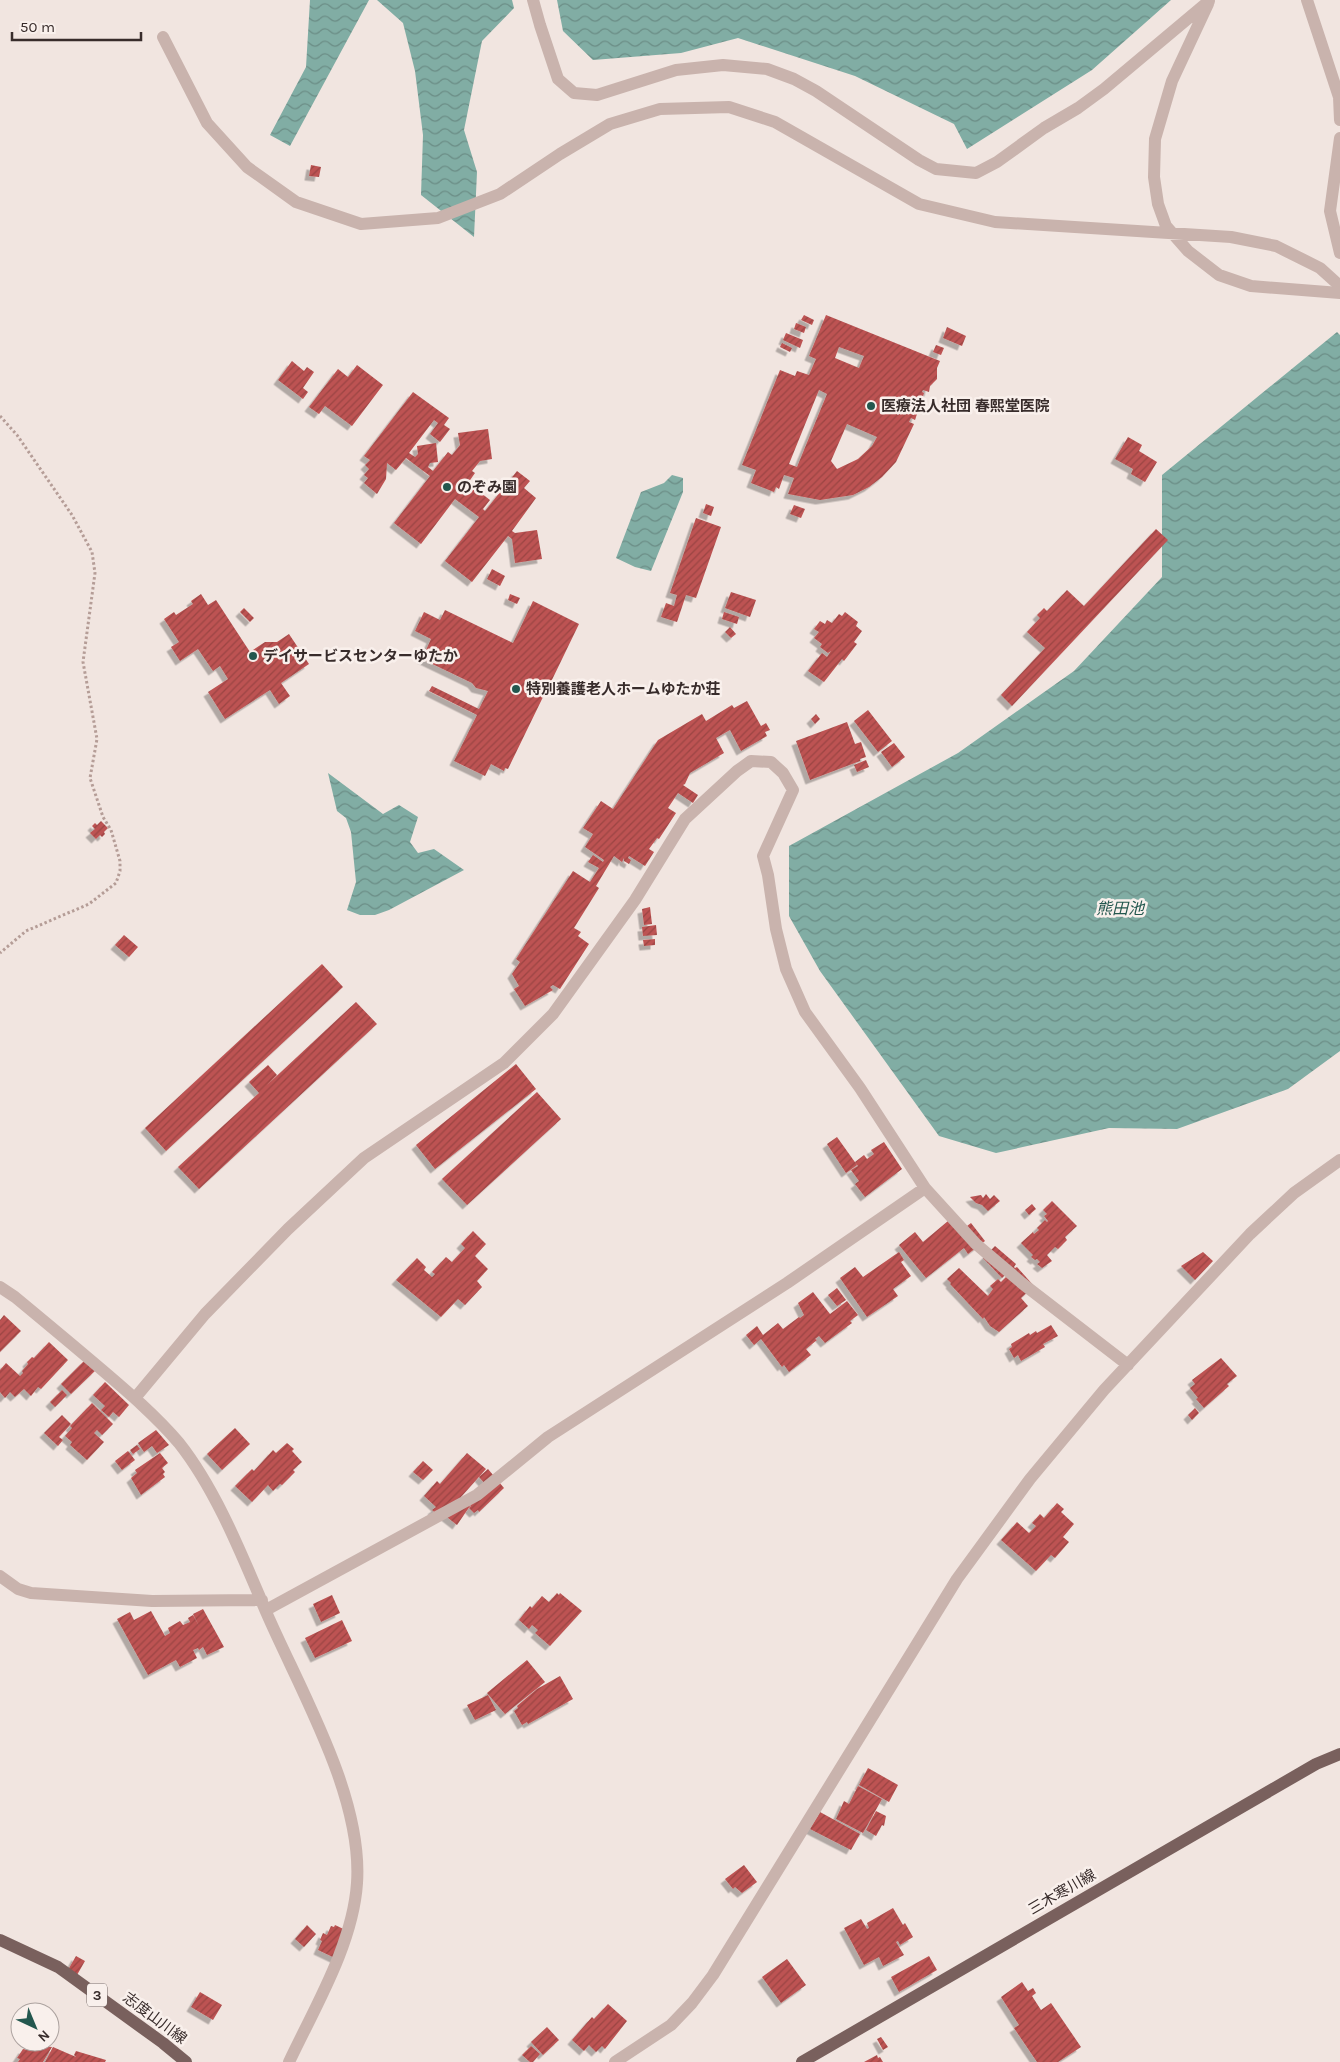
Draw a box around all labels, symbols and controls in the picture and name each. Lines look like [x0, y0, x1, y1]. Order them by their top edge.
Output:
scale bar [12, 10, 141, 42]
text: 50 m [20, 18, 55, 36]
place label: 医療法人社団 春熙堂医院 [881, 397, 1050, 415]
marker: 医療法人社団 春熙堂医院 [865, 400, 877, 412]
place label: のぞみ園 [457, 478, 517, 496]
marker: のぞみ園 [441, 481, 453, 493]
place label: デイサービスセンターゆたか [263, 647, 458, 665]
marker: デイサービスセンターゆたか [247, 650, 259, 662]
place label: 特別養護老人ホームゆたか荘 [526, 680, 721, 698]
marker: 特別養護老人ホームゆたか荘 [510, 683, 522, 695]
water label: 熊田池 [1096, 899, 1146, 918]
street label: 三木寒川線 [1025, 1865, 1099, 1919]
road number: 3 [87, 1984, 107, 2006]
street label: 志度山川線 [120, 1988, 190, 2048]
north arrow [10, 2002, 60, 2052]
text: N [34, 2026, 53, 2046]

